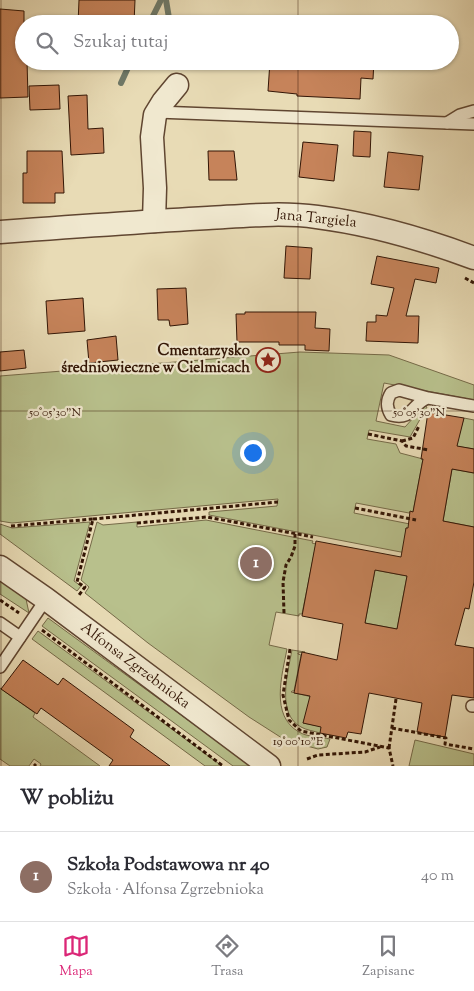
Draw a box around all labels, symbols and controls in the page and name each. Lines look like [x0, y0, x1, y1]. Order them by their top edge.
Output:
search box [15, 15, 459, 70]
icon: search [33, 29, 61, 57]
text: Szukaj tutaj [73, 29, 168, 56]
street label: Jana Targiela [273, 204, 358, 234]
place label: Cmentarzysko średniowieczne w Cielmicach [61, 341, 250, 379]
place icon: Cmentarzysko średniowieczne w Cielmicach [255, 347, 281, 373]
text: 50°05'30"N [28, 404, 82, 422]
text: 50°05'30"N [392, 404, 446, 422]
your location [240, 440, 266, 466]
pin: 1 [240, 544, 272, 582]
street label: Alfonsa Zgrzebnioka [76, 618, 194, 714]
text: 19°00'10"E [273, 733, 324, 751]
text: W pobliżu [20, 784, 114, 814]
text: Szkoła Podstawowa nr 40 [67, 852, 270, 879]
text: 1 [33, 865, 39, 888]
text: 40 m [421, 865, 454, 888]
text: Szkoła · Alfonsa Zgrzebnioka [67, 879, 264, 902]
tab: Mapa [59, 932, 93, 982]
tab: Trasa [211, 932, 244, 982]
tab: Zapisane [362, 932, 415, 982]

